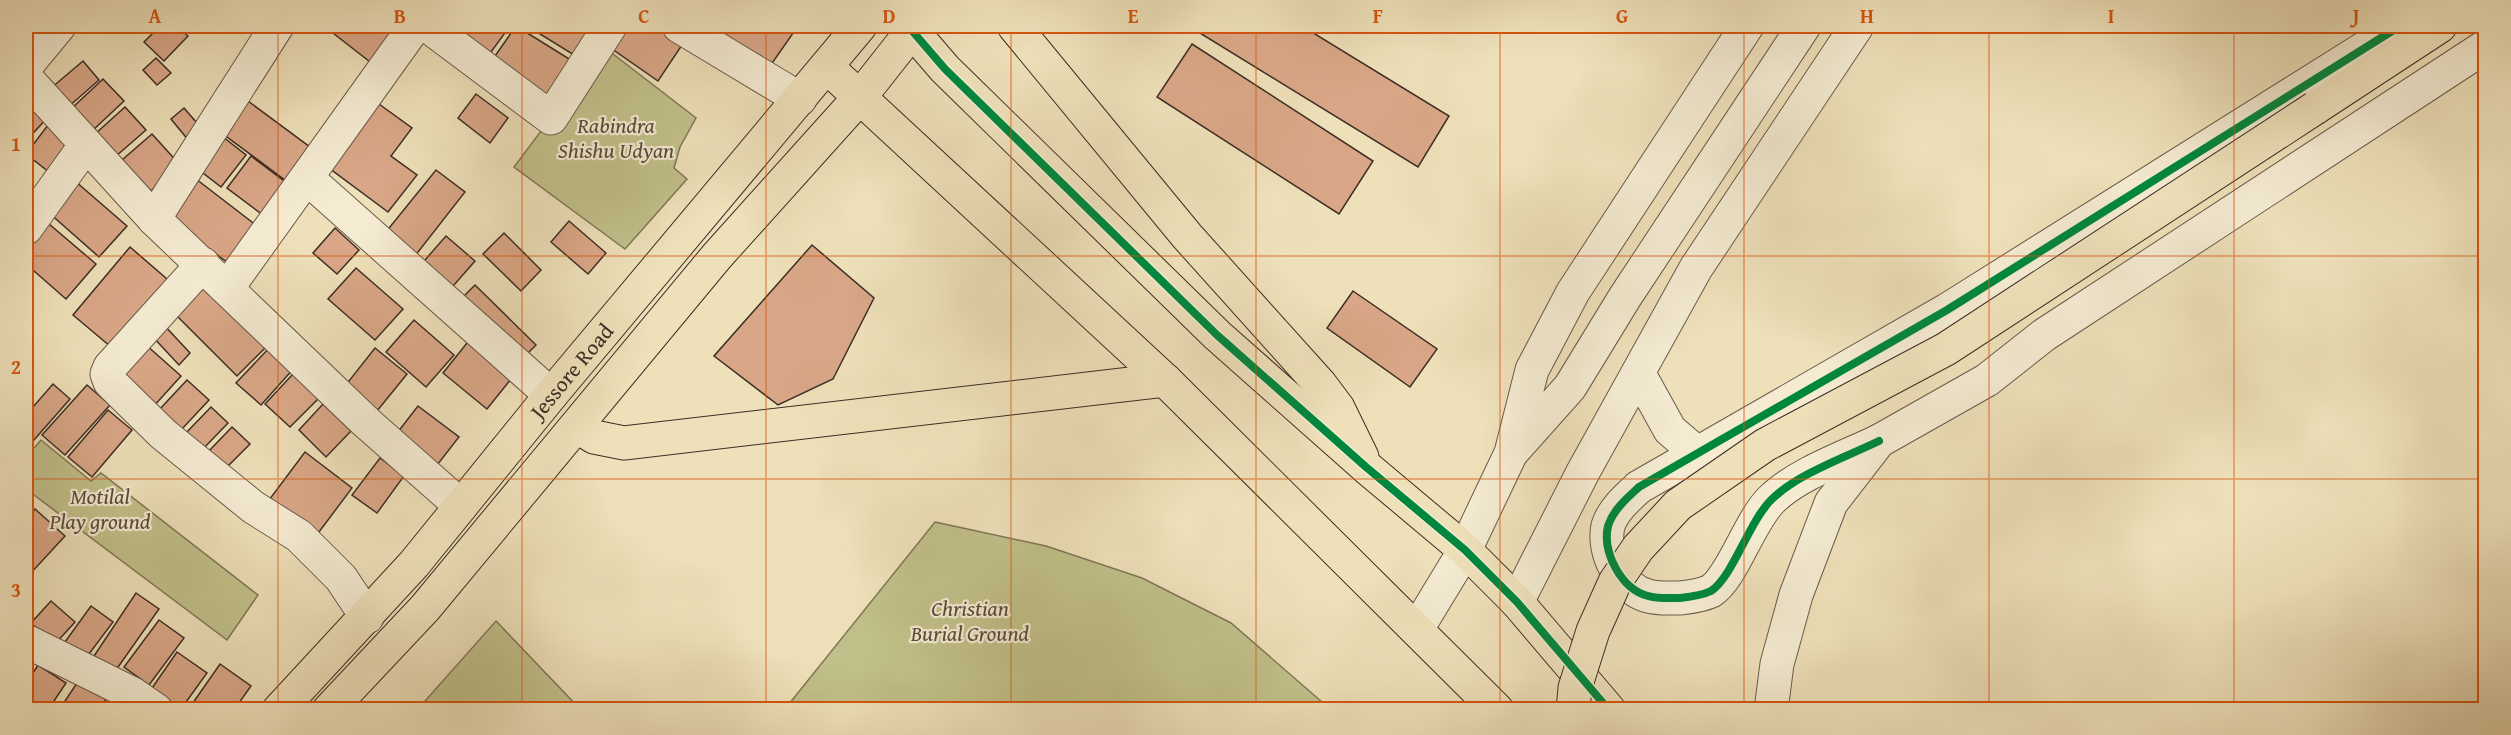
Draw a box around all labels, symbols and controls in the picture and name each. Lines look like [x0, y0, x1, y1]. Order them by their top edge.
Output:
text: A [149, 1, 162, 30]
text: B [394, 1, 406, 30]
text: C [638, 1, 650, 30]
text: D [882, 1, 896, 30]
text: E [1128, 1, 1139, 30]
text: F [1373, 1, 1383, 30]
text: G [1616, 1, 1628, 30]
text: H [1860, 1, 1874, 30]
text: I [2108, 1, 2114, 30]
text: J [2350, 1, 2360, 30]
park label: Rabindra Shishu Udyan [558, 109, 674, 166]
text: 1 [11, 129, 21, 158]
street label: Jessore Road [520, 316, 621, 428]
text: 2 [11, 352, 21, 381]
park label: Motilal Play ground [48, 480, 151, 537]
text: 3 [11, 575, 21, 604]
park label: Christian Burial Ground [910, 592, 1030, 649]

